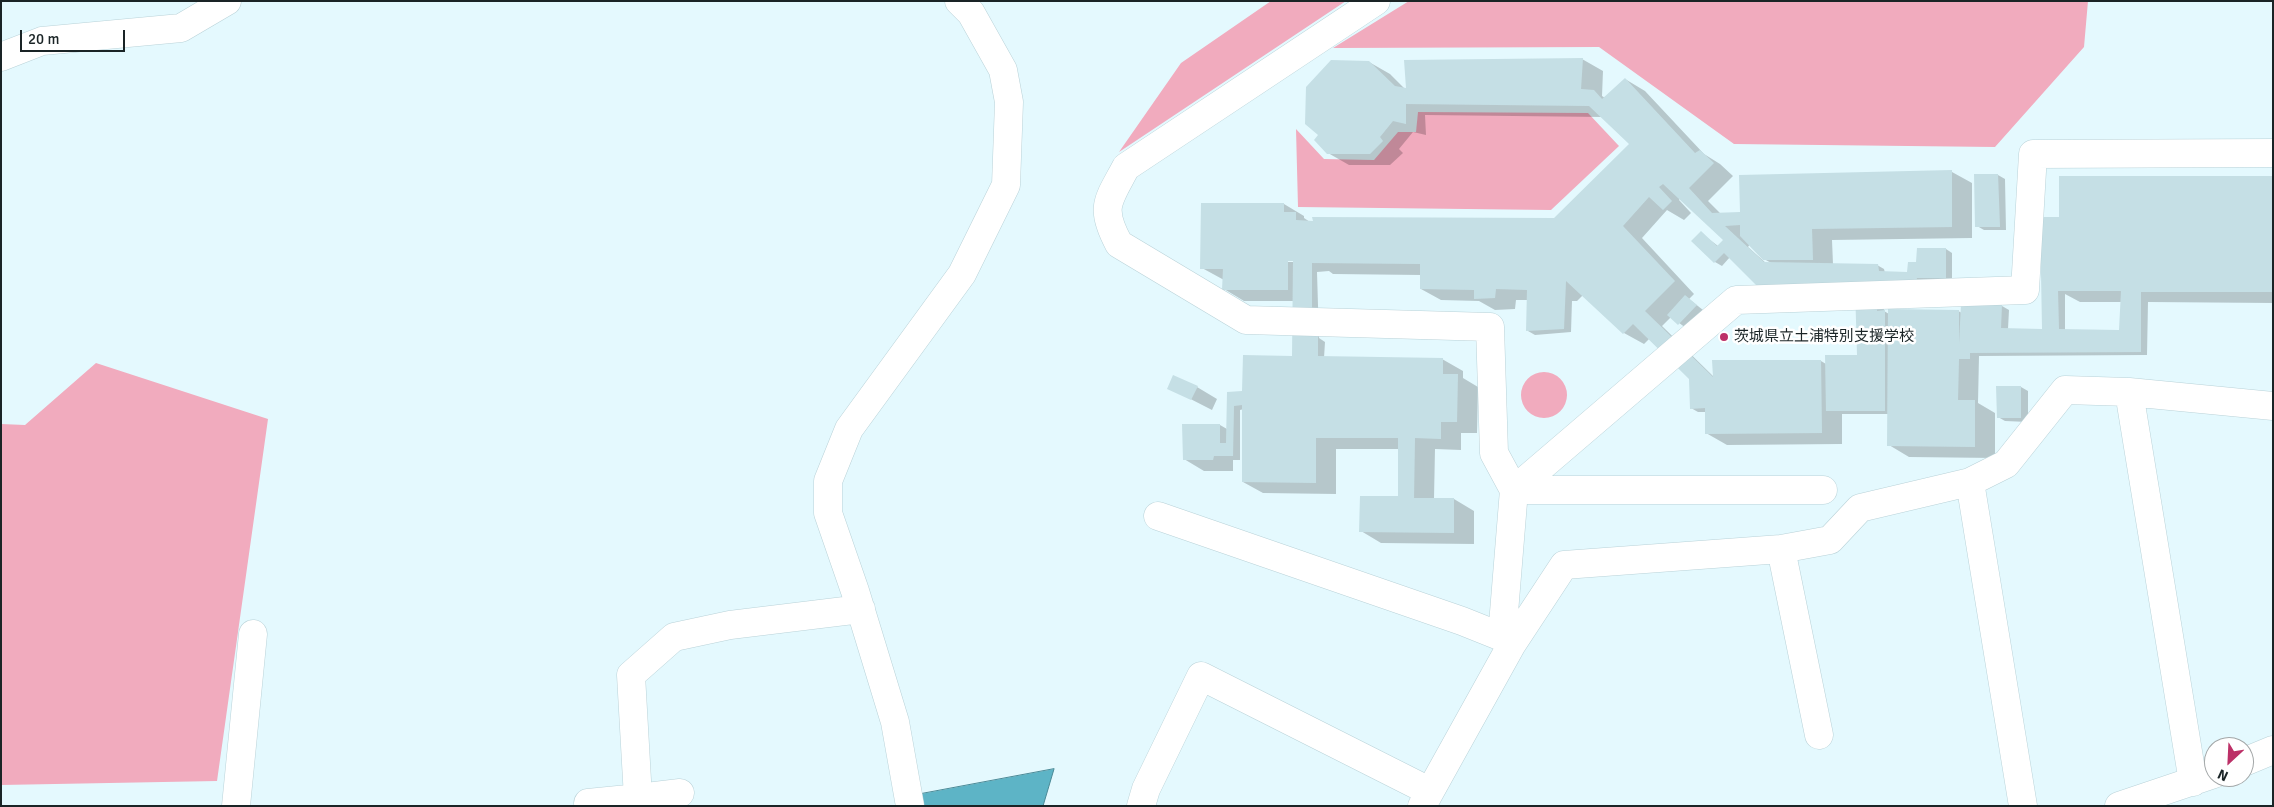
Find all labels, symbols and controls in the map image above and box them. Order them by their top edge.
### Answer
scale bar [22,20,128,52]
text: 20 m [28,30,59,48]
place label: 茨城県立土浦特別支援学校 [1734,328,1914,346]
marker: 茨城県立土浦特別支援学校 [1718,331,1730,343]
north arrow [2204,737,2254,787]
text: N [2215,765,2231,785]

